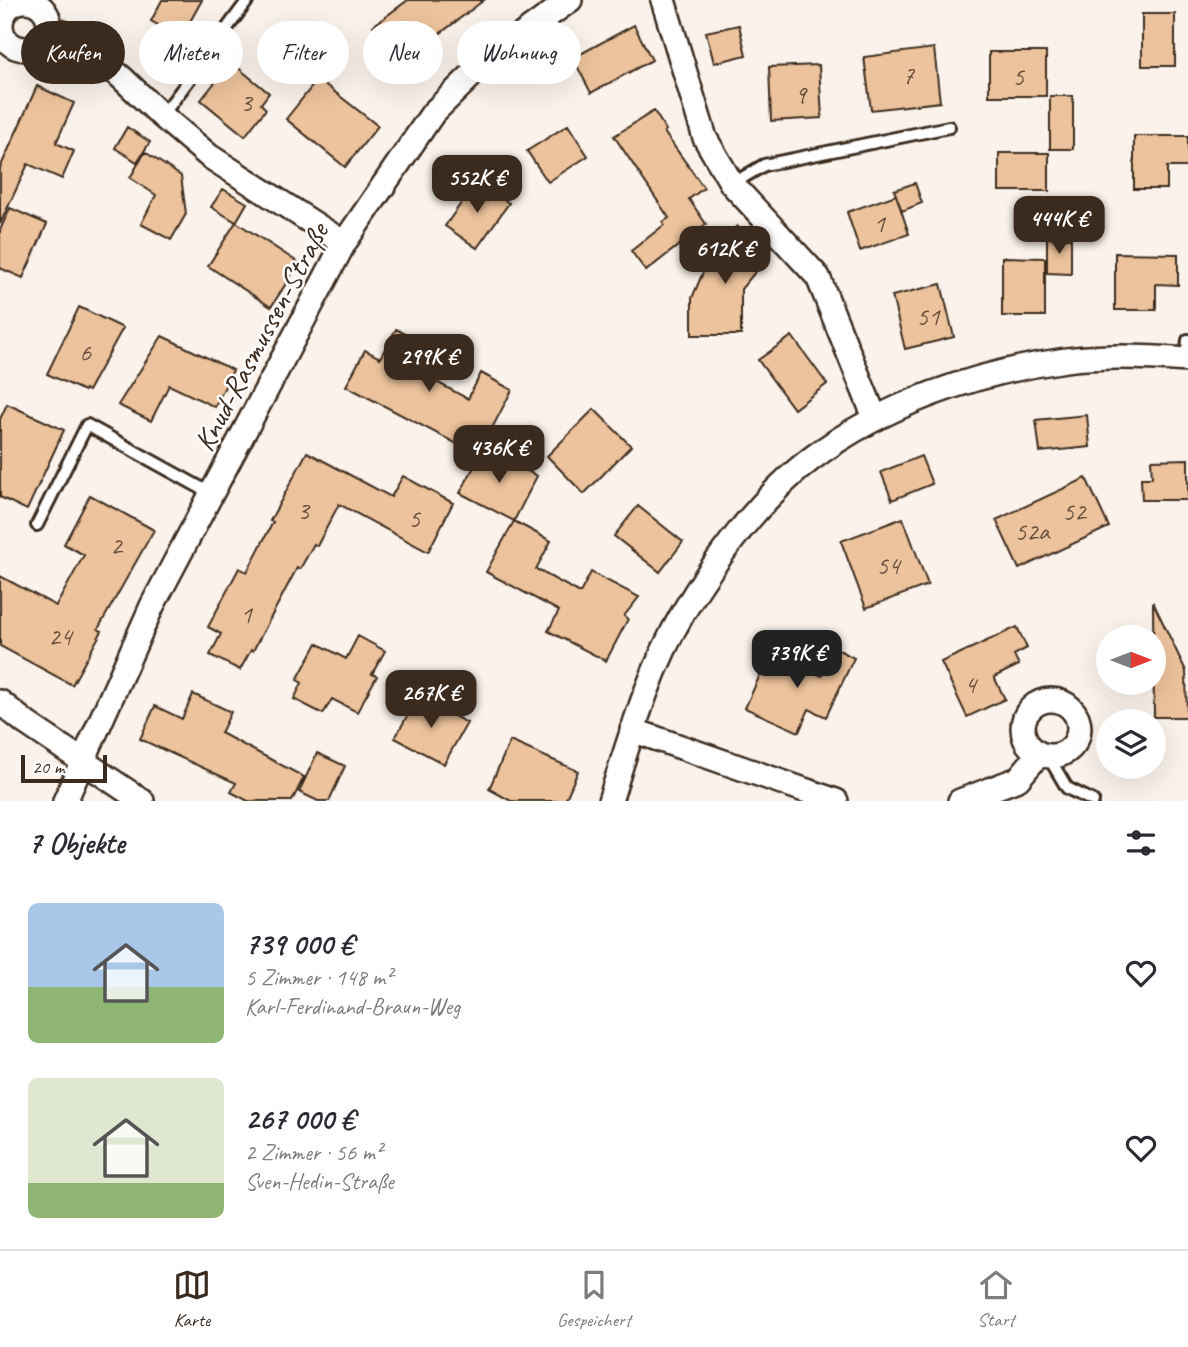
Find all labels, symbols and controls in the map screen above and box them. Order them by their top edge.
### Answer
chip: Kaufen [21,21,125,84]
chip: Mieten [139,21,243,84]
chip: Filter [257,21,349,84]
chip: Neu [363,21,443,84]
chip: Wohnung [457,21,581,84]
house number: 7 [902,59,915,92]
house number: 5 [1012,60,1025,93]
house number: 9 [794,78,808,111]
house number: 3 [240,86,254,119]
pin: 552K € [420,156,534,215]
text: 552K € [448,163,506,192]
pin: 444K € [1002,196,1116,256]
text: 444K € [1030,204,1088,233]
house number: 1 [873,207,886,240]
street label: Knud-Rasmussen-Straße [185,215,338,457]
pin: 612K € [668,226,782,286]
text: 612K € [695,234,755,263]
house number: 51 [916,300,941,333]
pin: 299K € [372,334,486,394]
house number: 6 [79,336,92,369]
text: 299K € [400,342,458,371]
pin: 436K € [442,426,556,485]
text: 436K € [469,433,529,462]
house number: 3 [297,494,311,527]
house number: 52 [1062,495,1088,528]
house number: 5 [408,502,421,535]
house number: 52a [1015,515,1051,548]
house number: 2 [110,529,124,562]
house number: 54 [876,549,902,582]
house number: 1 [240,598,253,631]
house number: 24 [48,620,74,653]
north arrow [1096,625,1166,695]
map controls [1096,625,1166,779]
pin: 739K € [740,630,854,690]
text: 739K € [768,638,826,667]
house number: 4 [964,668,978,701]
pin: 267K € [374,670,488,730]
text: 267K € [401,678,461,707]
button: layers [1096,709,1166,779]
scale bar [21,752,107,784]
text: 20 m [32,755,64,779]
text: 7 Objekte [28,824,125,862]
icon: filters [1122,824,1160,862]
text: 739 000 € [245,925,354,963]
icon: home [84,931,168,1015]
icon: heart [1122,954,1160,992]
text: 5 Zimmer · 148 m² [245,963,392,992]
text: Karl-Ferdinand-Braun-Weg [245,992,460,1021]
text: 267 000 € [245,1100,355,1138]
icon: home [84,1106,168,1190]
icon: heart [1122,1129,1160,1167]
text: 2 Zimmer · 56 m² [245,1138,382,1167]
text: Sven-Hedin-Straße [245,1167,394,1196]
tab: Karte [173,1266,211,1332]
tab: Gespeichert [557,1266,631,1332]
tab: Start [977,1266,1015,1332]

